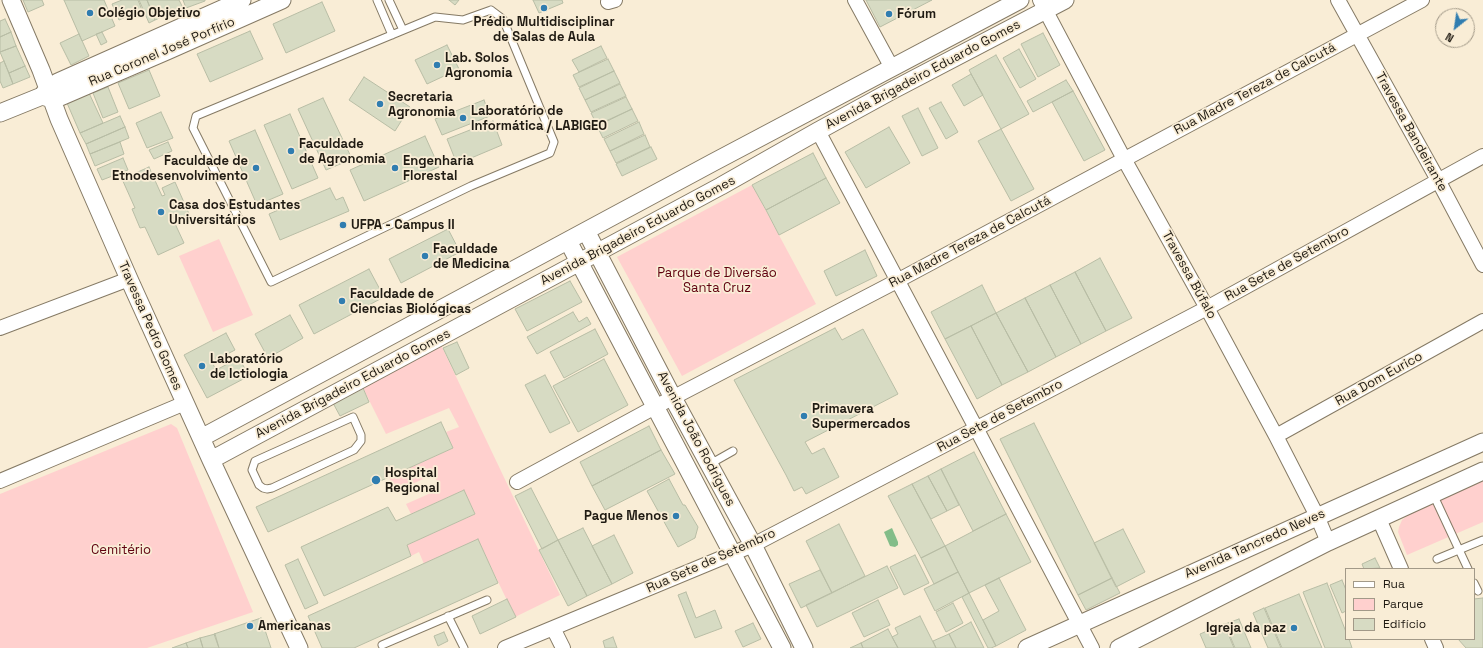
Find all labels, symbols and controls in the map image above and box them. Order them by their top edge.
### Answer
marker: Prédio Multidisciplinar de Salas de Aula [539,3,549,13]
place label: Colégio Objetivo [98,5,200,21]
place label: Fórum [897,6,936,22]
marker: Colégio Objetivo [85,8,95,18]
north arrow [1435,8,1475,48]
marker: Fórum [884,9,894,19]
street label: Rua Coronel José Porfírio [87,14,237,90]
place label: Prédio Multidisciplinar de Salas de Aula [473,14,615,45]
street label: Avenida Brigadeiro Eduardo Gomes [823,17,1023,133]
text: N [1443,30,1456,45]
street label: Rua Madre Tereza de Calcutá [1171,40,1339,138]
place label: Lab. Solos Agronomia [445,50,512,81]
marker: Lab. Solos Agronomia [432,60,442,70]
street label: Travessa Bandeirante [1372,70,1450,194]
place label: Secretaria Agronomia [388,89,455,120]
marker: Secretaria Agronomia [375,99,385,109]
place label: Laboratório de Informática / LABIGEO [471,103,607,134]
marker: Laboratório de Informática / LABIGEO [458,113,468,123]
place label: Faculdade de Agronomia [299,136,386,167]
marker: Faculdade de Agronomia [286,146,296,156]
place label: Faculdade de Etnodesenvolvimento [112,153,248,184]
place label: Engenharia Florestal [403,153,474,184]
marker: Faculdade de Etnodesenvolvimento [251,163,261,173]
marker: Engenharia Florestal [390,163,400,173]
street label: Avenida Brigadeiro Eduardo Gomes [538,173,738,289]
street label: Rua Madre Tereza de Calcutá [886,193,1054,291]
place label: Casa dos Estudantes Universitários [169,197,300,228]
marker: Casa dos Estudantes Universitários [156,207,166,217]
place label: UFPA - Campus II [351,217,455,233]
marker: UFPA - Campus II [338,220,348,230]
street label: Rua Sete de Setembro [1222,223,1352,305]
street label: Travessa Búfalo [1158,228,1220,322]
place label: Faculdade de Medicina [433,241,509,272]
marker: Faculdade de Medicina [420,251,430,261]
street label: Travessa Pedro Gomes [115,259,185,393]
park label: Parque de Diversão Santa Cruz [657,265,777,296]
place label: Faculdade de Ciencias Biológicas [350,286,471,317]
marker: Faculdade de Ciencias Biológicas [337,296,347,306]
street label: Avenida Brigadeiro Eduardo Gomes [253,326,453,442]
street label: Rua Dom Eurico [1333,349,1425,409]
place label: Laboratório de Ictiologia [210,351,288,382]
marker: Laboratório de Ictiologia [197,361,207,371]
street label: Avenida João Rodrigues [654,369,738,509]
street label: Rua Sete de Setembro [935,376,1065,456]
place label: Primavera Supermercados [812,401,910,432]
marker: Primavera Supermercados [799,411,809,421]
place label: Hospital Regional [385,465,439,496]
marker: Hospital Regional [370,474,382,486]
street label: Avenida Tancredo Neves [1182,506,1328,582]
place label: Pague Menos [584,508,668,524]
marker: Pague Menos [671,511,681,521]
street label: Rua Sete de Setembro [644,525,778,597]
park label: Cemitério [91,542,151,558]
legend [1345,568,1475,640]
text: Rua [1383,576,1405,592]
text: Parque [1383,596,1423,612]
text: Edifício [1383,616,1426,632]
place label: Americanas [258,618,331,634]
place label: Igreja da paz [1206,620,1286,636]
marker: Americanas [245,621,255,631]
marker: Igreja da paz [1289,623,1299,633]

